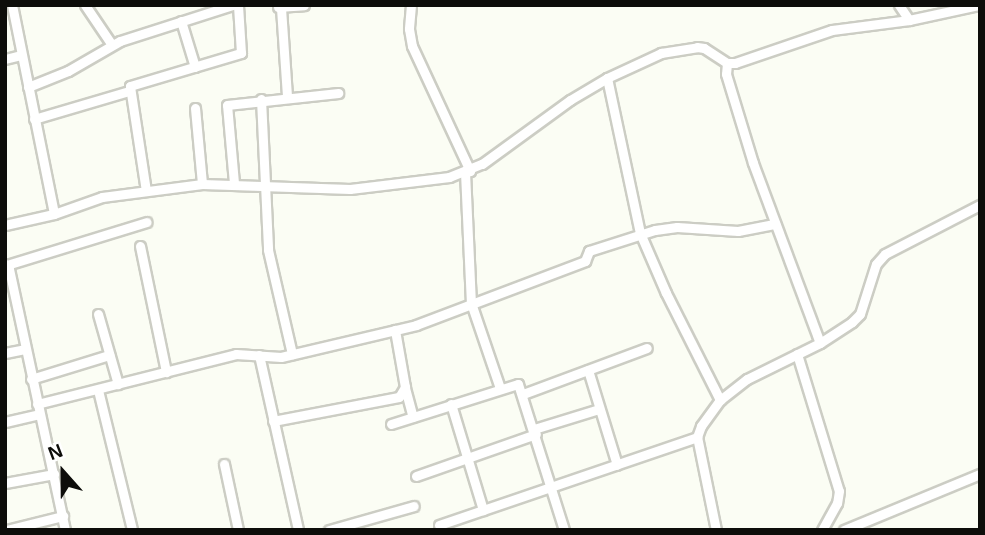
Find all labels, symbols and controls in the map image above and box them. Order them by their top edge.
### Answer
north arrow [28,437,98,507]
text: N [45,440,65,464]

